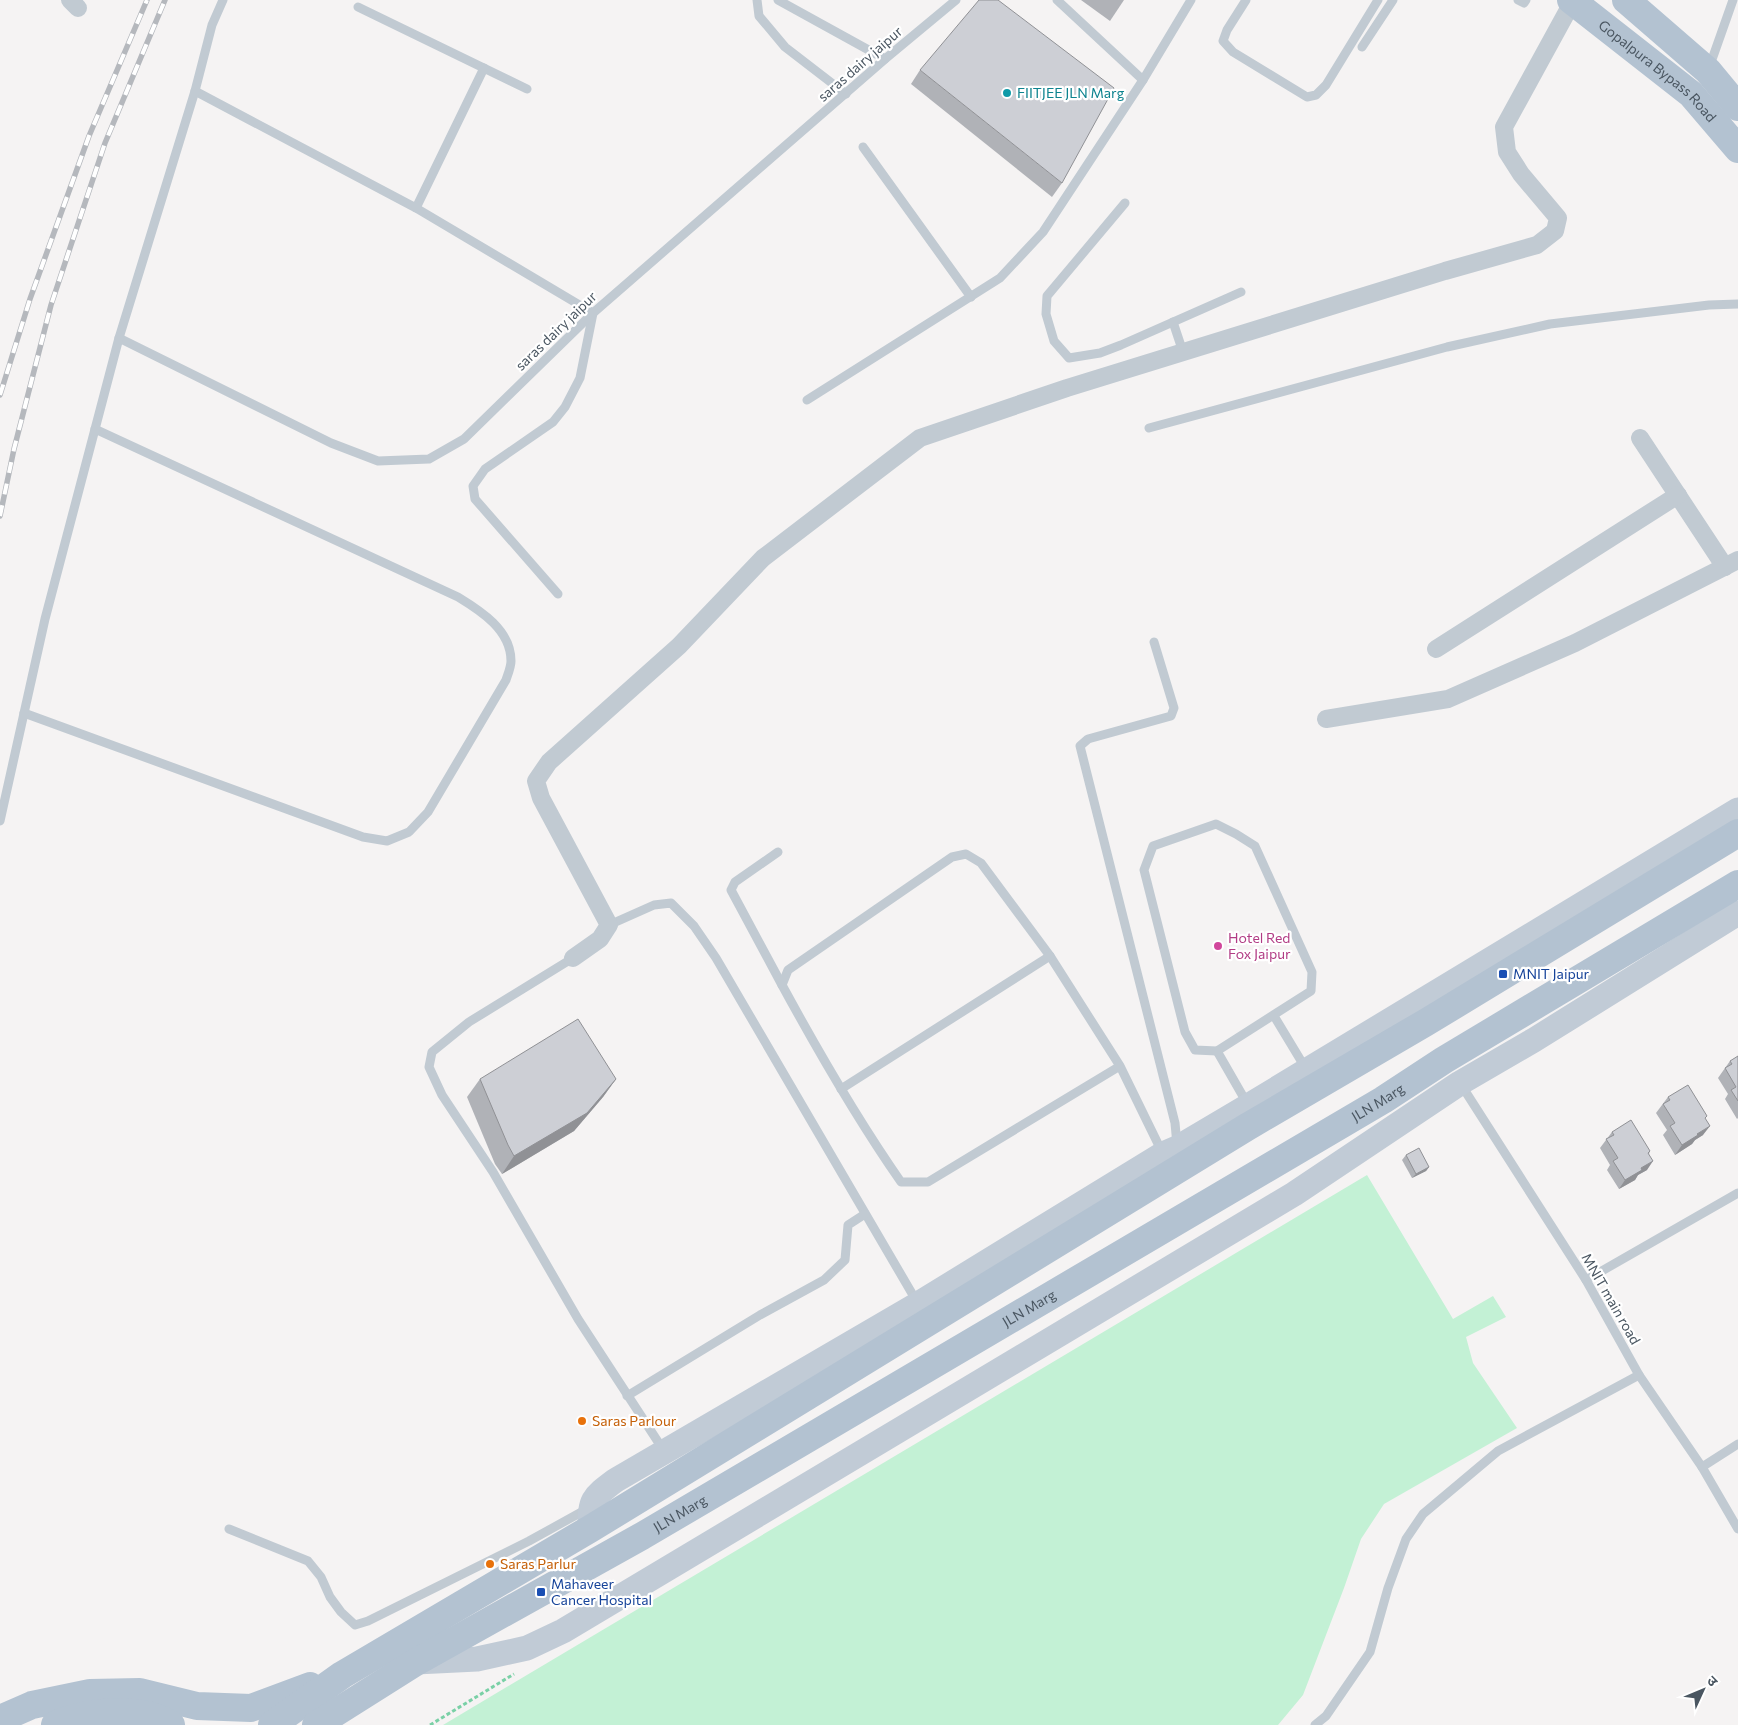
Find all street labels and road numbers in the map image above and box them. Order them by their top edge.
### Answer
street label: Gopalpura Bypass Road [1595,16,1720,125]
street label: saras dairy jaipur [814,22,906,105]
street label: saras dairy jaipur [512,287,600,374]
street label: JLN Marg [1348,1079,1408,1125]
street label: MNIT main road [1578,1250,1644,1347]
street label: JLN Marg [999,1285,1059,1330]
street label: JLN Marg [650,1491,710,1536]

